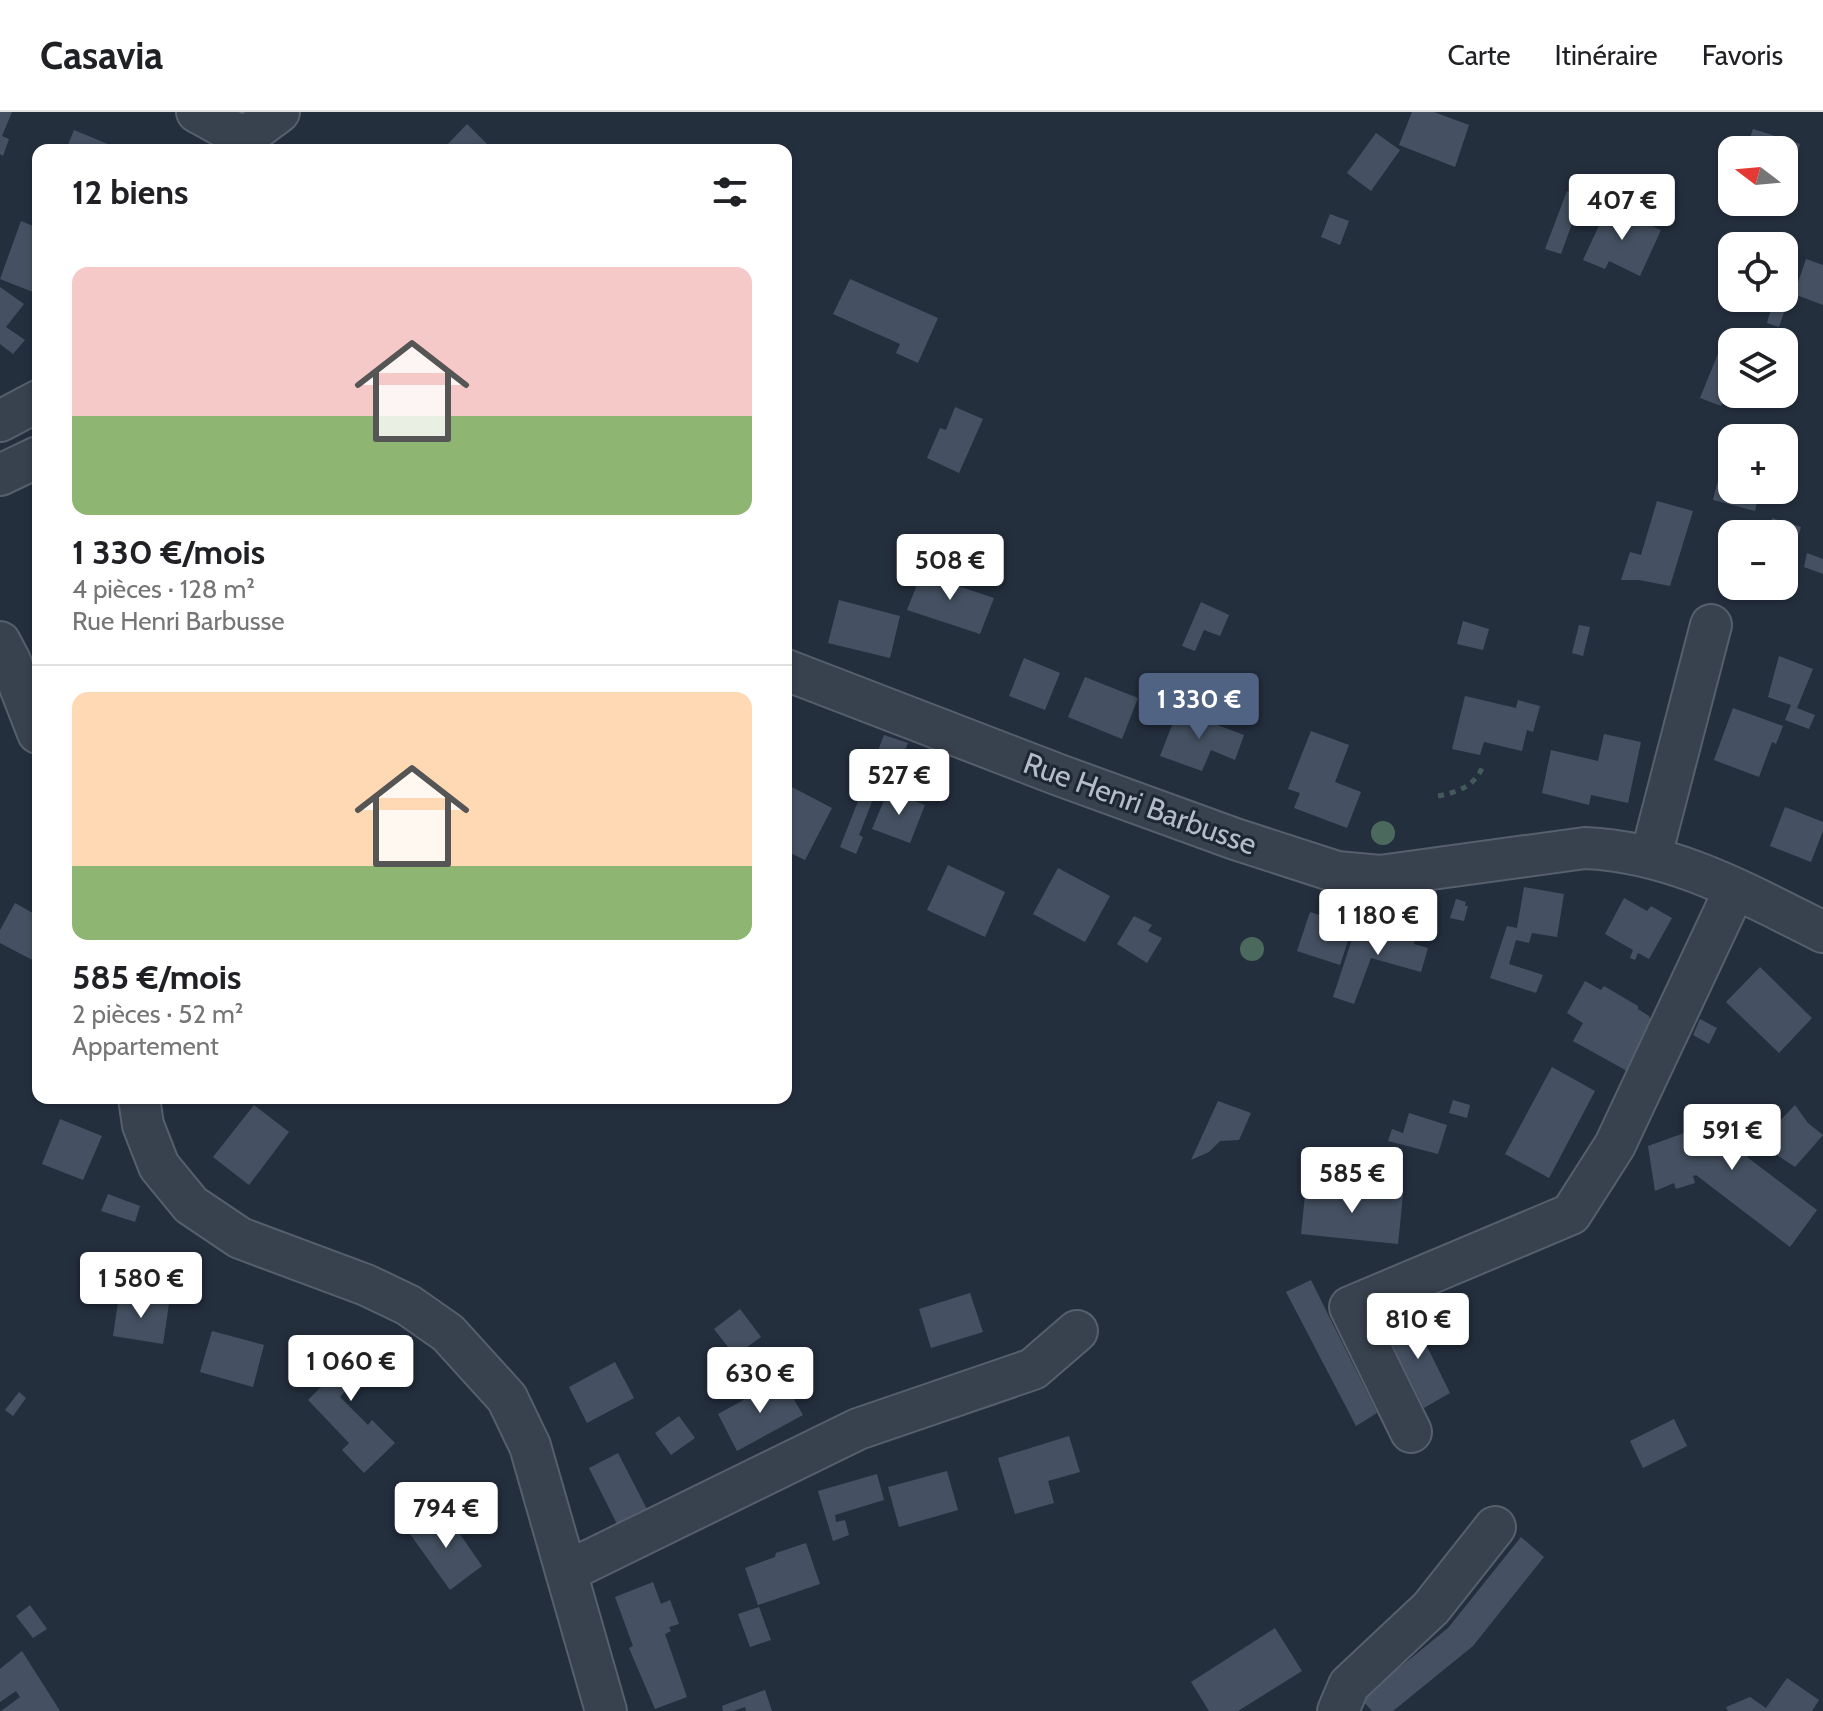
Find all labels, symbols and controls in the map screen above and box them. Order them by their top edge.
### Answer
text: Casavia [40,32,163,79]
text: Carte [1447,38,1511,72]
text: Itinéraire [1555,38,1658,72]
text: Favoris [1702,38,1783,72]
north arrow [1718,136,1798,216]
map controls [1718,136,1798,600]
icon: filters [708,170,752,214]
text: 12 biens [72,171,188,213]
pin: 407 € [1566,174,1678,242]
text: 407 € [1587,184,1657,216]
button: locate [1718,232,1798,312]
icon: home [340,319,484,463]
button: layers [1718,328,1798,408]
button: + [1718,424,1798,504]
button: − [1718,520,1798,600]
text: 1 330 €/mois [72,531,265,573]
pin: 508 € [894,534,1006,602]
text: 508 € [915,544,985,576]
text: 4 pièces · 128 m² [72,573,255,605]
text: Rue Henri Barbusse [72,605,285,637]
pin: 1 330 € [1125,673,1273,741]
text: 1 330 € [1157,683,1241,715]
icon: home [340,744,484,888]
street label: Rue Henri Barbusse [1019,744,1262,863]
pin: 527 € [843,749,955,817]
text: 527 € [867,759,931,791]
pin: 1 180 € [1304,889,1452,957]
text: 1 180 € [1337,899,1419,931]
text: 585 €/mois [72,956,241,998]
text: 2 pièces · 52 m² [72,998,243,1030]
text: Appartement [72,1030,219,1062]
pin: 591 € [1676,1104,1788,1172]
text: 591 € [1702,1114,1762,1146]
pin: 585 € [1296,1147,1408,1215]
text: 585 € [1319,1157,1385,1189]
pin: 1 580 € [67,1252,215,1320]
text: 1 580 € [98,1262,184,1294]
pin: 810 € [1362,1293,1474,1361]
text: 810 € [1385,1303,1451,1335]
pin: 1 060 € [277,1335,425,1403]
text: 1 060 € [306,1345,396,1377]
pin: 630 € [704,1347,816,1415]
text: 630 € [725,1357,795,1389]
pin: 794 € [390,1482,502,1550]
text: 794 € [413,1492,479,1524]

